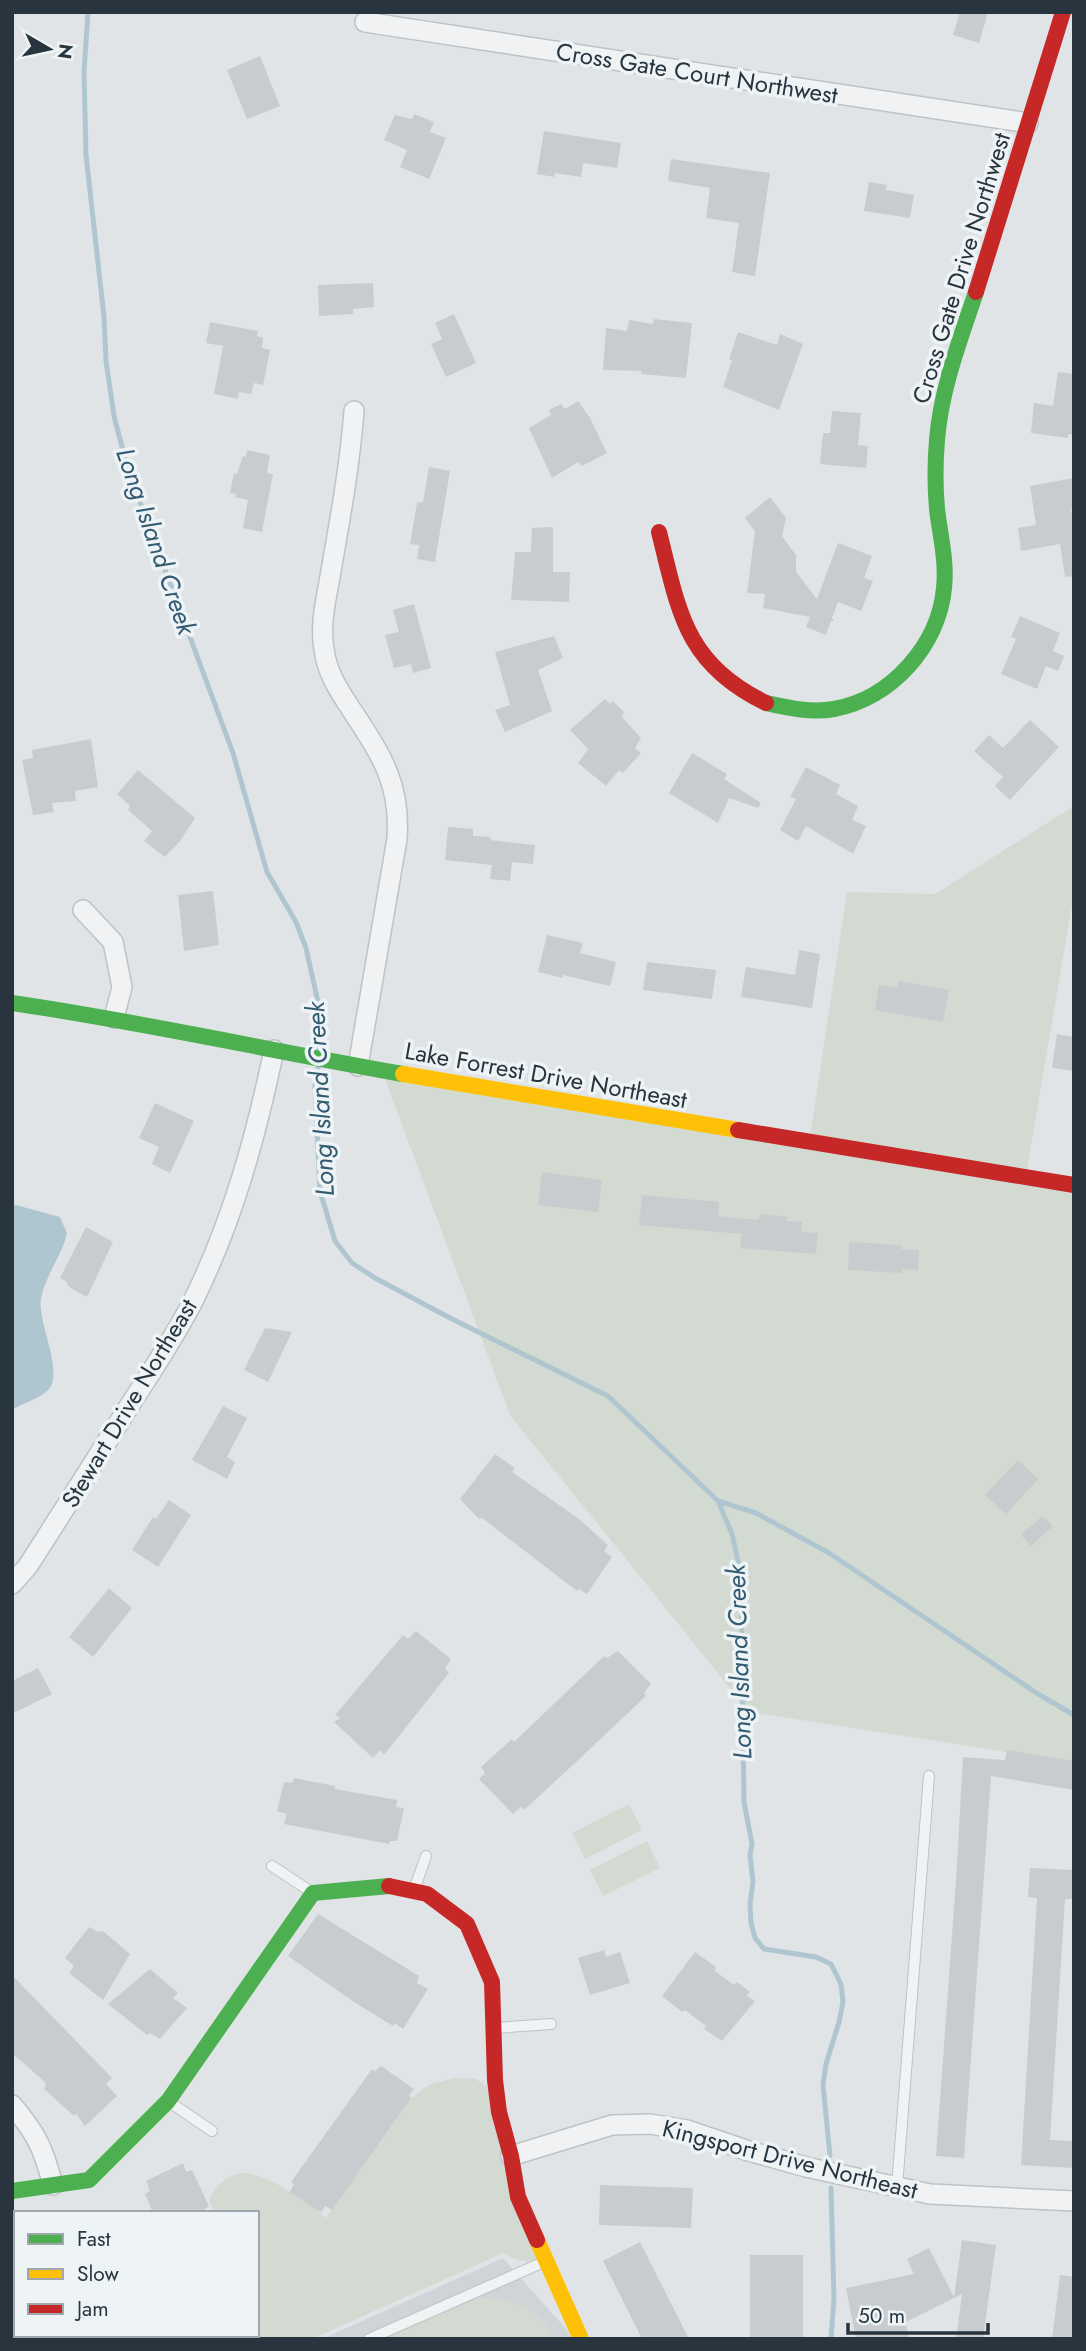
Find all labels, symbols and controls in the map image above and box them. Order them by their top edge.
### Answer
north arrow [14,14,84,84]
street label: Cross Gate Court Northwest [554,33,841,113]
text: N [51,42,80,61]
street label: Cross Gate Drive Northwest [903,128,1019,408]
water label: Long Island Creek [106,443,206,641]
water label: Long Island Creek [296,999,344,1197]
street label: Lake Forrest Drive Northeast [402,1033,690,1117]
street label: Stewart Drive Northeast [53,1292,205,1514]
water label: Long Island Creek [717,1562,761,1760]
street label: Kingsport Drive Northeast [659,2110,922,2208]
legend [14,2211,259,2337]
text: Fast [77,2224,110,2254]
text: Slow [77,2259,119,2289]
scale bar [848,2292,988,2336]
text: Jam [74,2294,109,2324]
text: 50 m [858,2301,905,2331]

